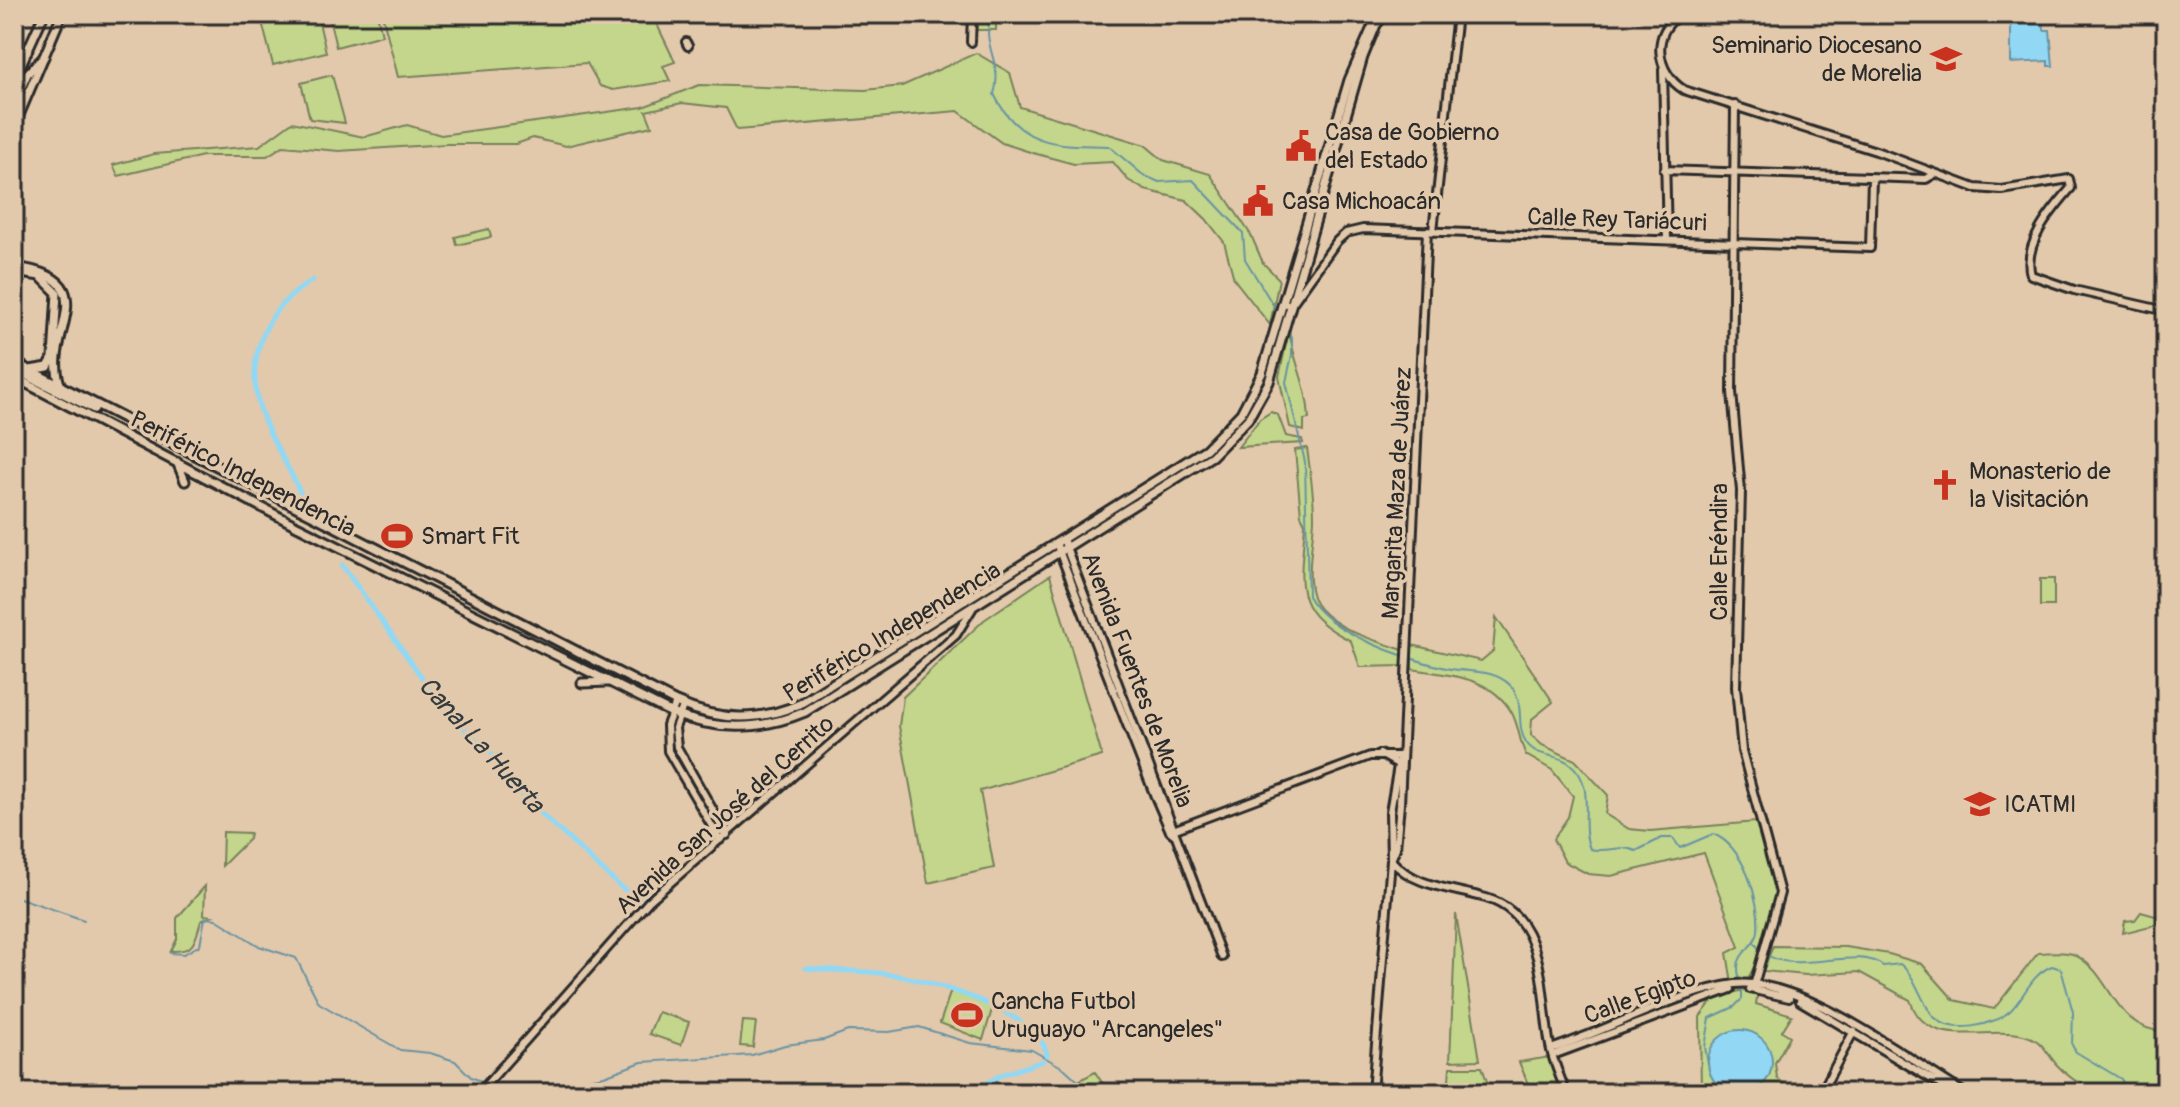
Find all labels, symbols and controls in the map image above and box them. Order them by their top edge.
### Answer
place label: Seminario Diocesano de Morelia [1711,31,1922,88]
school or university icon: Seminario Diocesano de Morelia [1929,42,1963,76]
place label: Casa de Gobierno del Estado [1325,118,1499,175]
public building icon: Casa de Gobierno del Estado [1284,129,1318,163]
public building icon: Casa Michoacán [1241,184,1275,218]
place label: Casa Michoacán [1282,187,1441,216]
street label: Calle Rey Tariácuri [1527,202,1707,238]
street label: Margarita Maza de Juárez [1376,366,1418,620]
street label: Periférico Independencia [126,405,360,543]
place label: Monasterio de la Visitación [1969,457,2111,514]
church icon: Monasterio de la Visitación [1928,468,1962,502]
street label: Calle Eréndira [1705,483,1734,621]
sports icon: Smart Fit [380,519,414,553]
place label: Smart Fit [421,522,520,551]
street label: Avenida Fuentes de Morelia [1075,548,1199,812]
street label: Periférico Independencia [778,556,1006,708]
water label: Canal La Huerta [411,670,552,821]
street label: Avenida San José del Cerrito [610,709,840,921]
school or university icon: ICATMI [1963,787,1997,821]
place label: ICATMI [2004,790,2077,819]
street label: Calle Egipto [1580,963,1700,1031]
place label: Cancha Futbol Uruguayo "Arcangeles" [991,987,1223,1044]
sports icon: Cancha Futbol Uruguayo "Arcangeles" [950,998,984,1032]

